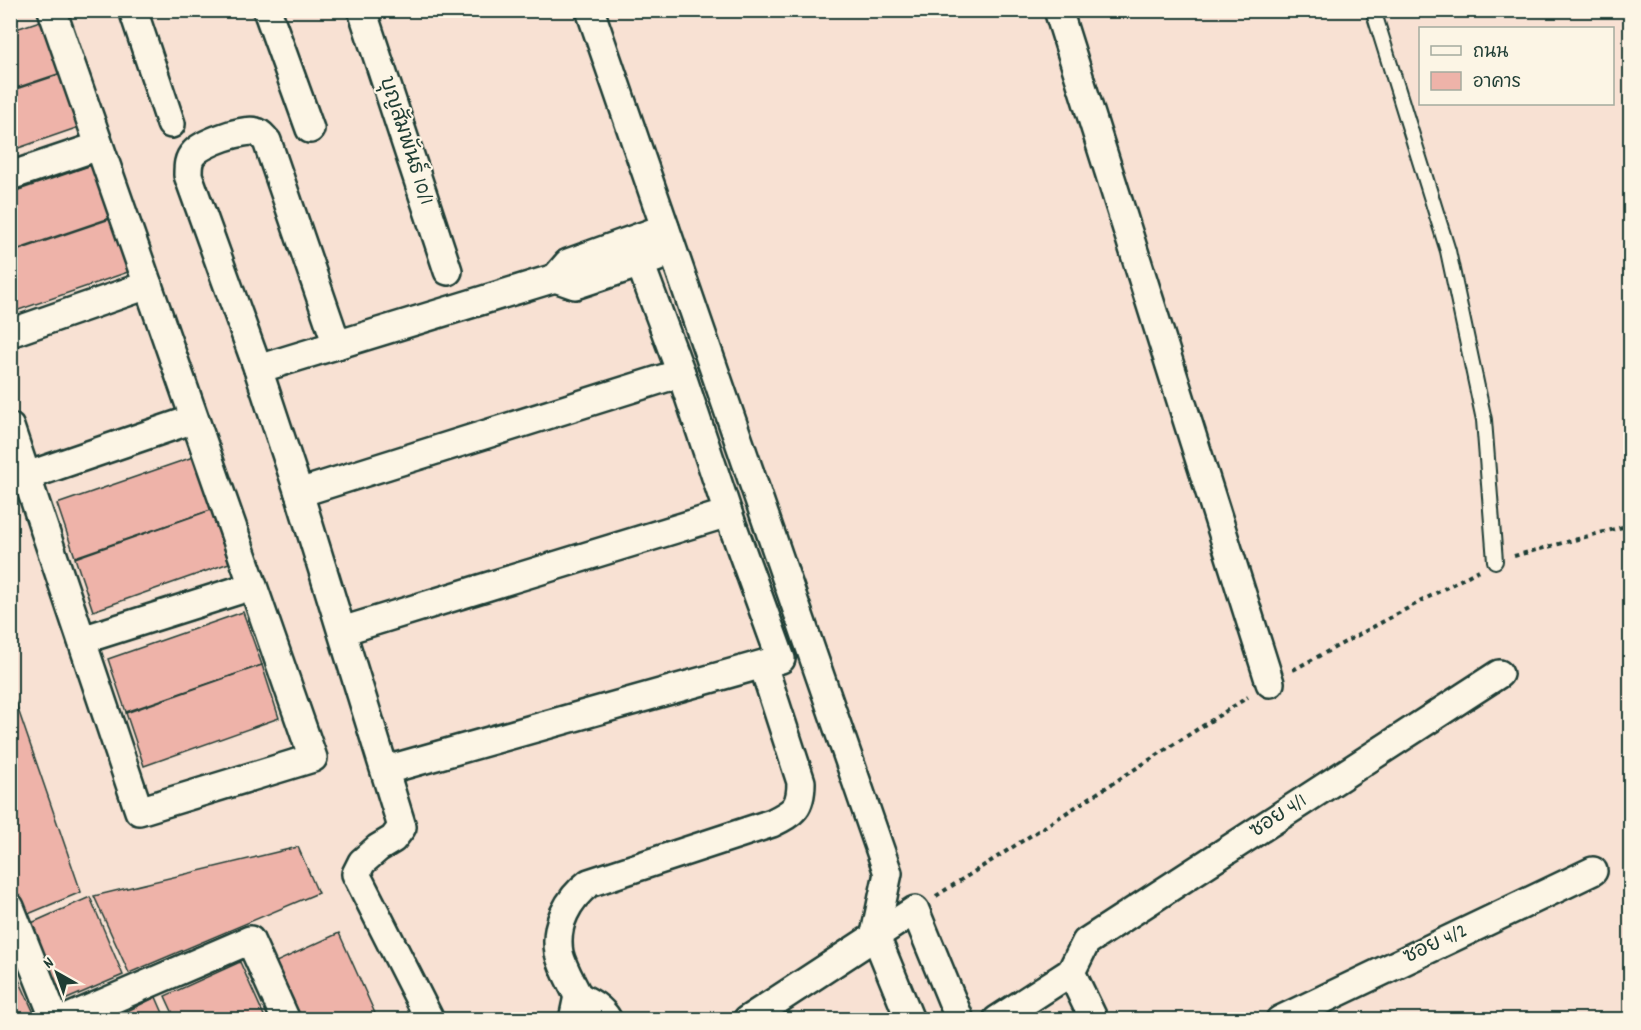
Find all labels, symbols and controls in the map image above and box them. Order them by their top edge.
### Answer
legend [1419,27,1614,105]
text: ถนน [1473,41,1508,66]
text: อาคาร [1473,71,1521,96]
street label: บุญสัมพันธ์ 10/1 [370,73,441,209]
street label: ซอย 4/1 [1244,787,1314,847]
street label: ซอย 4/2 [1399,917,1473,973]
north arrow [27,943,87,1003]
text: N [39,952,59,975]

